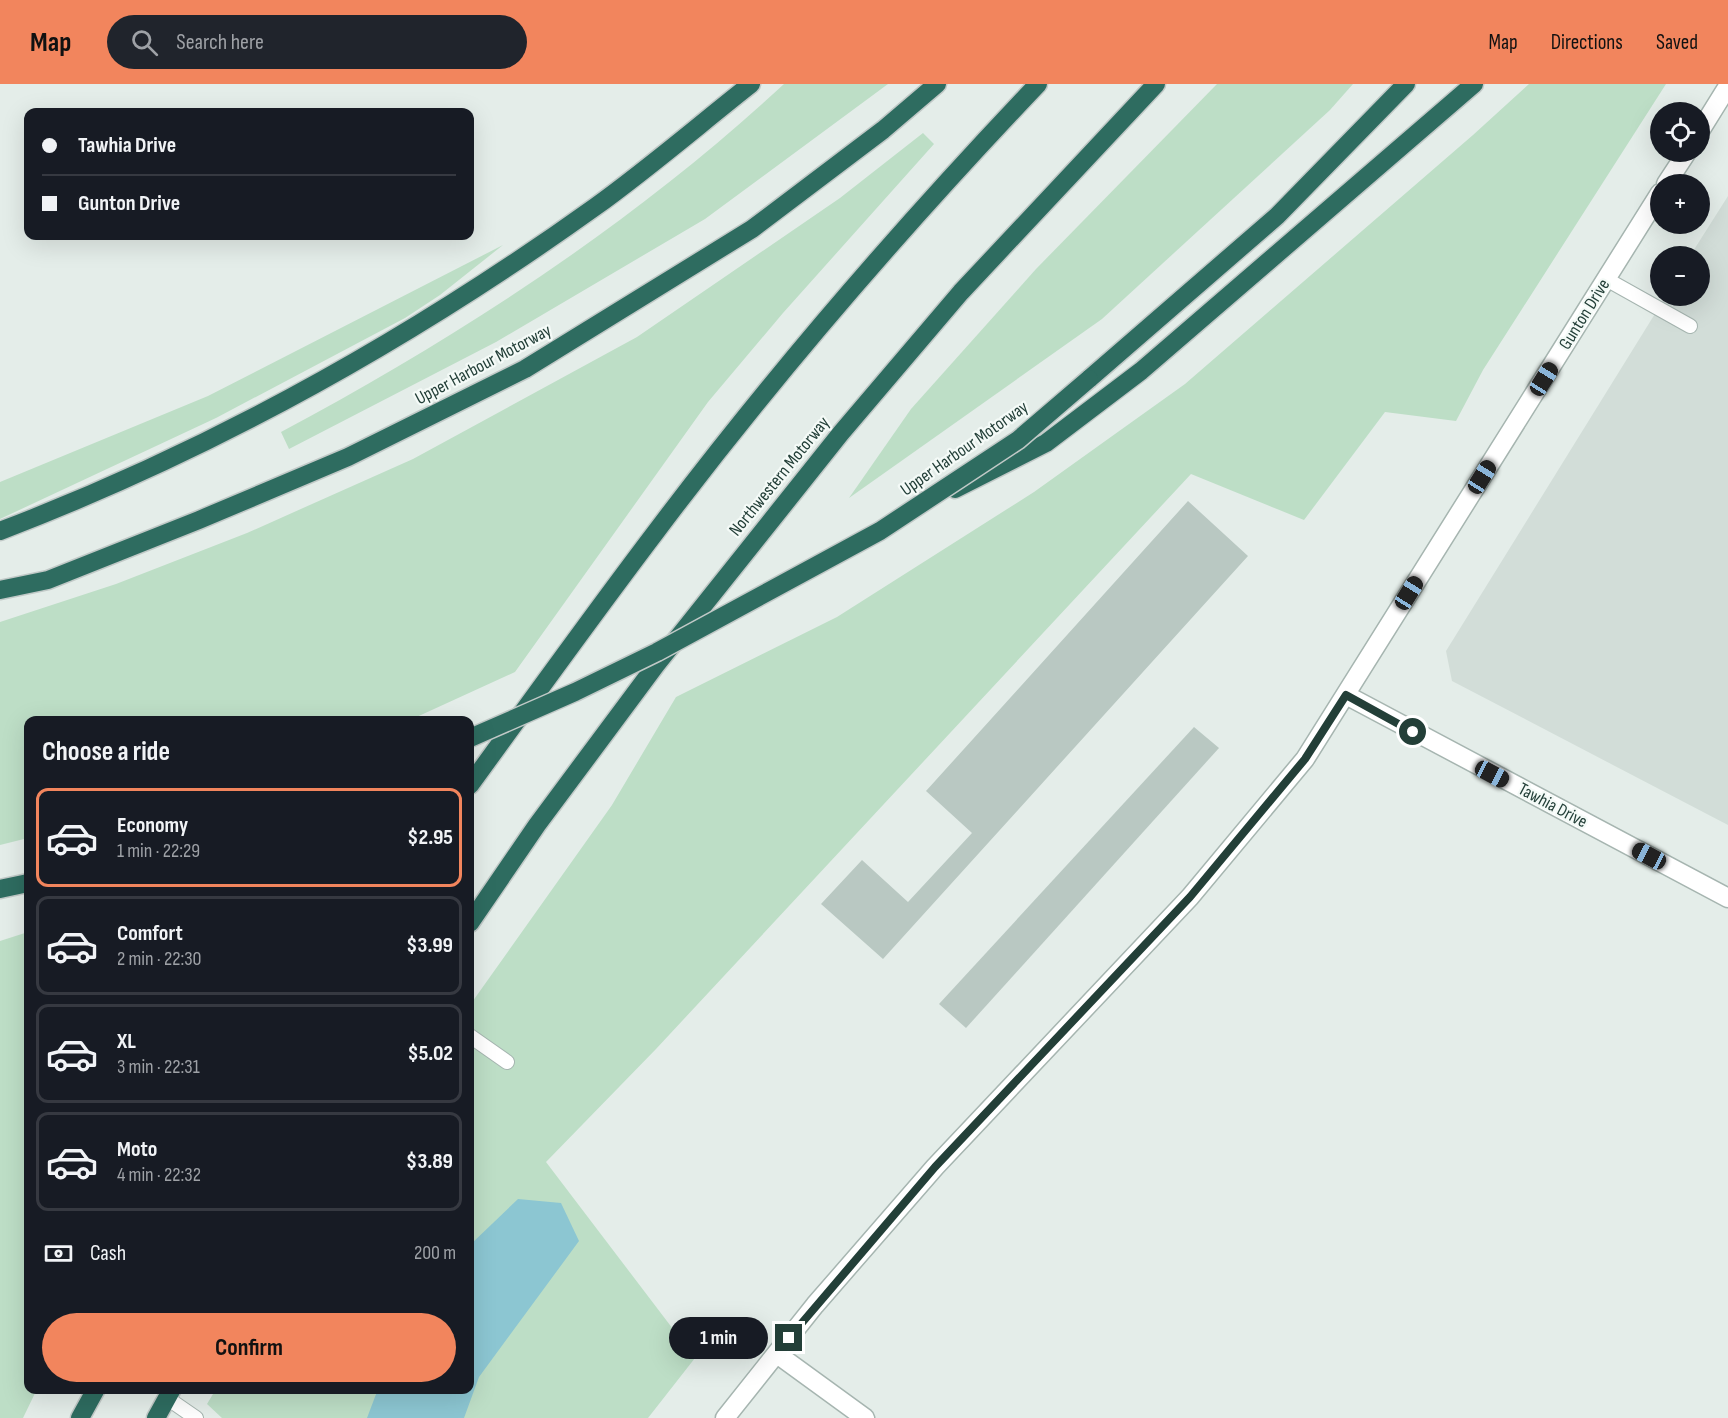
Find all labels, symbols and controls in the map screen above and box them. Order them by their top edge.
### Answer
search box [107,15,527,69]
text: Map [30,26,71,59]
icon: search [128,26,161,59]
text: Search here [176,29,264,56]
text: Map [1488,30,1518,55]
text: Directions [1551,30,1623,55]
text: Saved [1656,30,1698,55]
map controls [1650,102,1710,306]
button: locate [1650,102,1710,162]
text: Tawhia Drive [78,132,176,159]
button: + [1650,174,1710,234]
text: Gunton Drive [78,190,180,217]
button: − [1650,246,1710,306]
street label: Gunton Drive [1555,275,1614,353]
street label: Upper Harbour Motorway [412,320,555,409]
car [1527,359,1561,399]
street label: Upper Harbour Motorway [896,397,1032,500]
street label: Northwestern Motorway [725,412,834,540]
car [1465,457,1499,497]
car [1392,573,1426,613]
route start [1399,718,1426,745]
text: Choose a ride [42,736,170,768]
car [1472,758,1512,790]
street label: Tawhia Drive [1515,778,1591,832]
icon: car [45,811,99,865]
text: Economy [117,812,188,839]
text: $2.95 [407,824,453,851]
text: 1 min · 22:29 [117,839,200,863]
car [1629,840,1669,872]
icon: car [45,919,99,973]
text: Comfort [117,920,183,947]
text: $3.99 [406,932,453,959]
text: 2 min · 22:30 [117,947,201,971]
icon: car [45,1027,99,1081]
text: XL [117,1028,136,1055]
text: $5.02 [408,1040,453,1067]
text: 3 min · 22:31 [117,1055,200,1079]
icon: car [45,1135,99,1189]
text: Moto [117,1136,157,1163]
text: $3.89 [406,1148,453,1175]
text: 4 min · 22:32 [117,1163,201,1187]
icon: cash [42,1237,75,1270]
text: Cash [90,1240,126,1267]
text: 200 m [414,1241,456,1265]
button: Confirm [42,1313,456,1382]
callout: 1 min [669,1317,768,1359]
route end [775,1324,802,1351]
text: 1 min [700,1326,737,1350]

